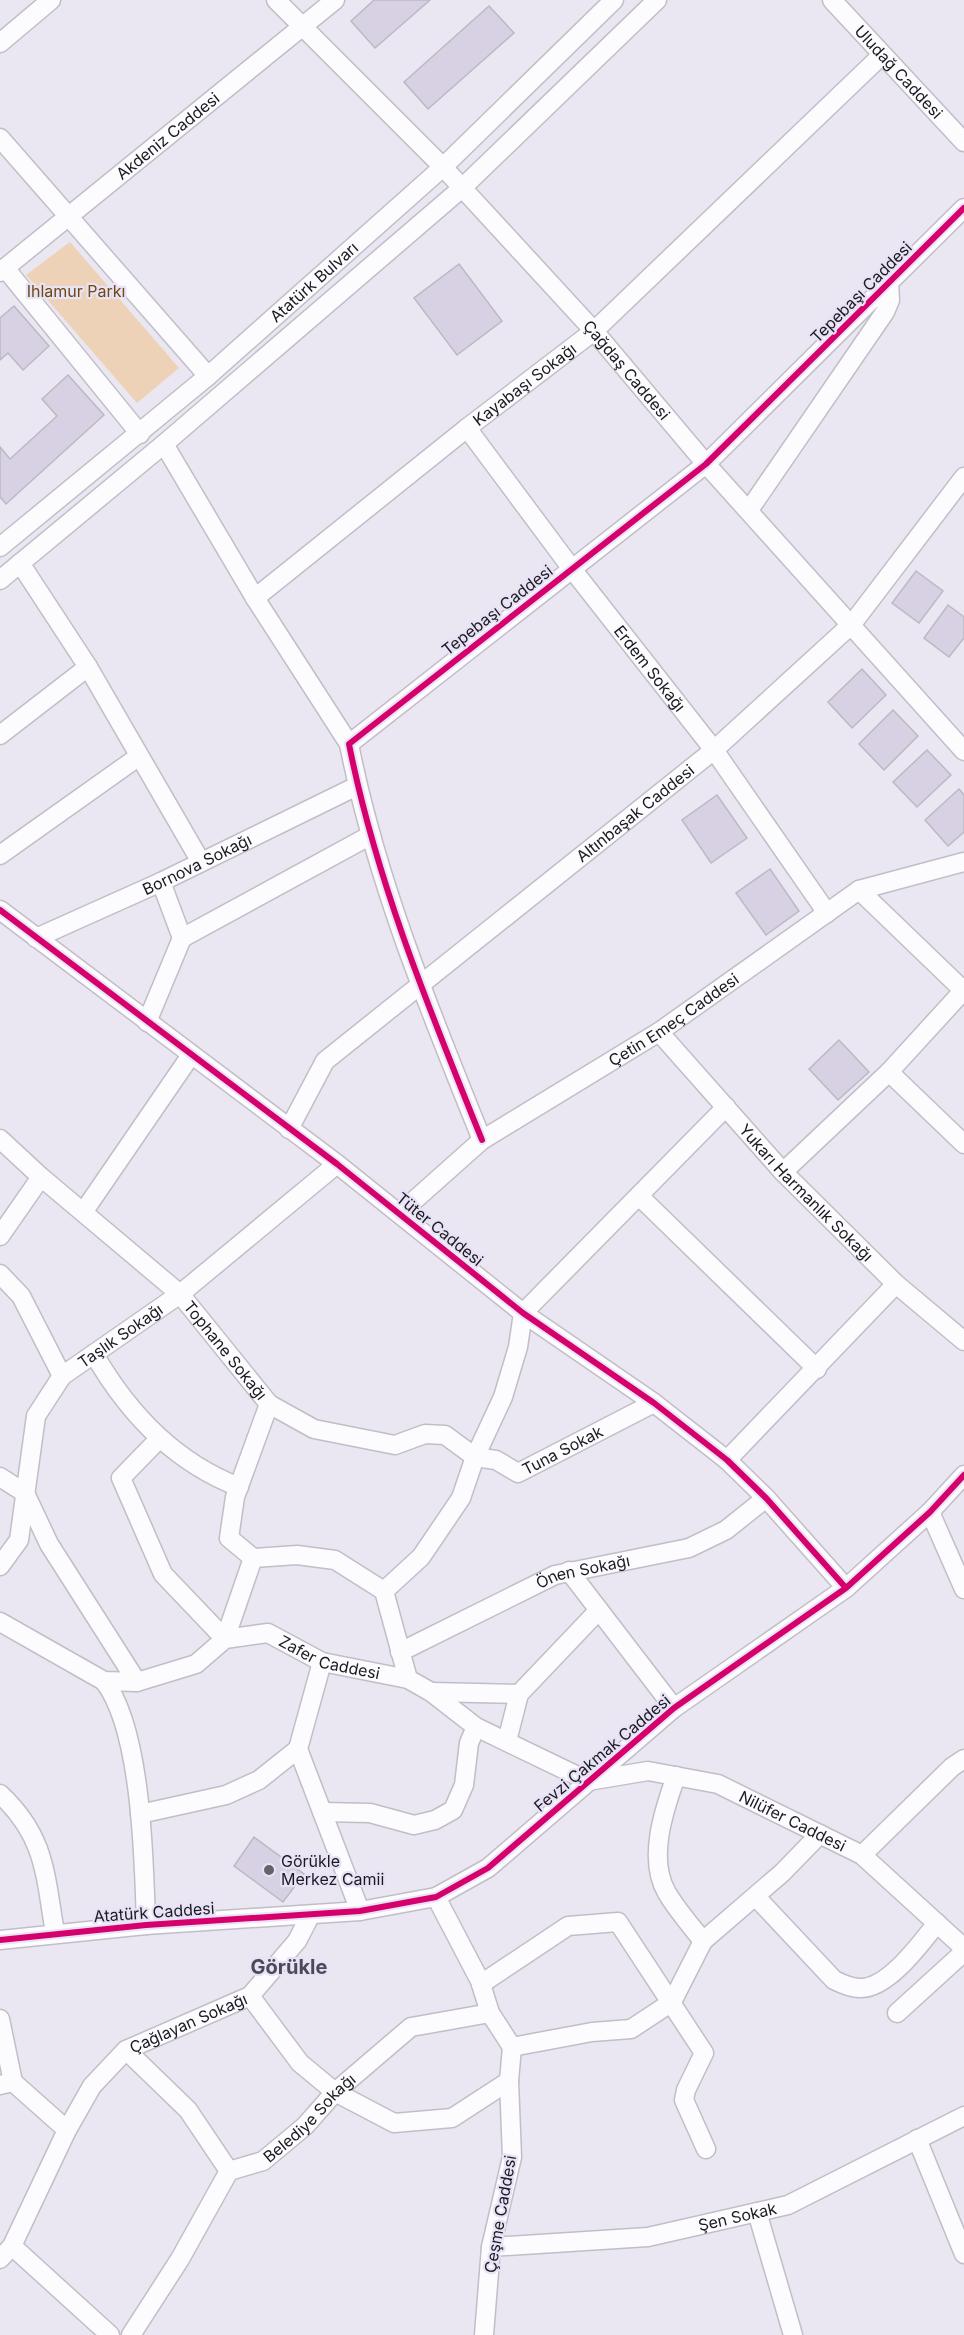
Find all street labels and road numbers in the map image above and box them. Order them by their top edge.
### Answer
street label: Uludağ Caddesi [850,21,947,123]
street label: Akdeniz Caddesi [112,88,223,184]
street label: Atatürk Bulvarı [266,237,362,326]
street label: Tepebaşı Caddesi [806,237,916,347]
street label: Çağdaş Caddesi [579,316,674,424]
street label: Kayabaşı Sokağı [469,338,580,430]
street label: Tepebaşı Caddesi [438,561,556,659]
street label: Erdem Sokağı [610,621,690,716]
street label: Altınbaşak Caddesi [572,760,698,866]
street label: Bornova Sokağı [139,829,255,899]
street label: Çetin Emeç Caddesi [605,969,742,1070]
street label: Yukarı Harmanlık Sokağı [735,1120,877,1266]
street label: Tüter Caddesi [393,1188,487,1270]
street label: Tophane Sokağı [180,1297,272,1404]
street label: Taşlık Sokağı [74,1299,167,1372]
street label: Tuna Sokak [519,1421,606,1479]
street label: Önen Sokağı [532,1550,632,1593]
street label: Zafer Caddesi [276,1631,382,1683]
street label: Fevzi Çakmak Caddesi [530,1690,674,1816]
street label: Nilüfer Caddesi [736,1786,849,1856]
street label: Atatürk Caddesi [93,1898,215,1926]
street label: Çağlayan Sokağı [126,1989,250,2057]
street label: Belediye Sokağı [259,2069,359,2167]
street label: Çeşme Caddesi [480,2154,520,2274]
street label: Şen Sokak [696,2198,779,2235]

